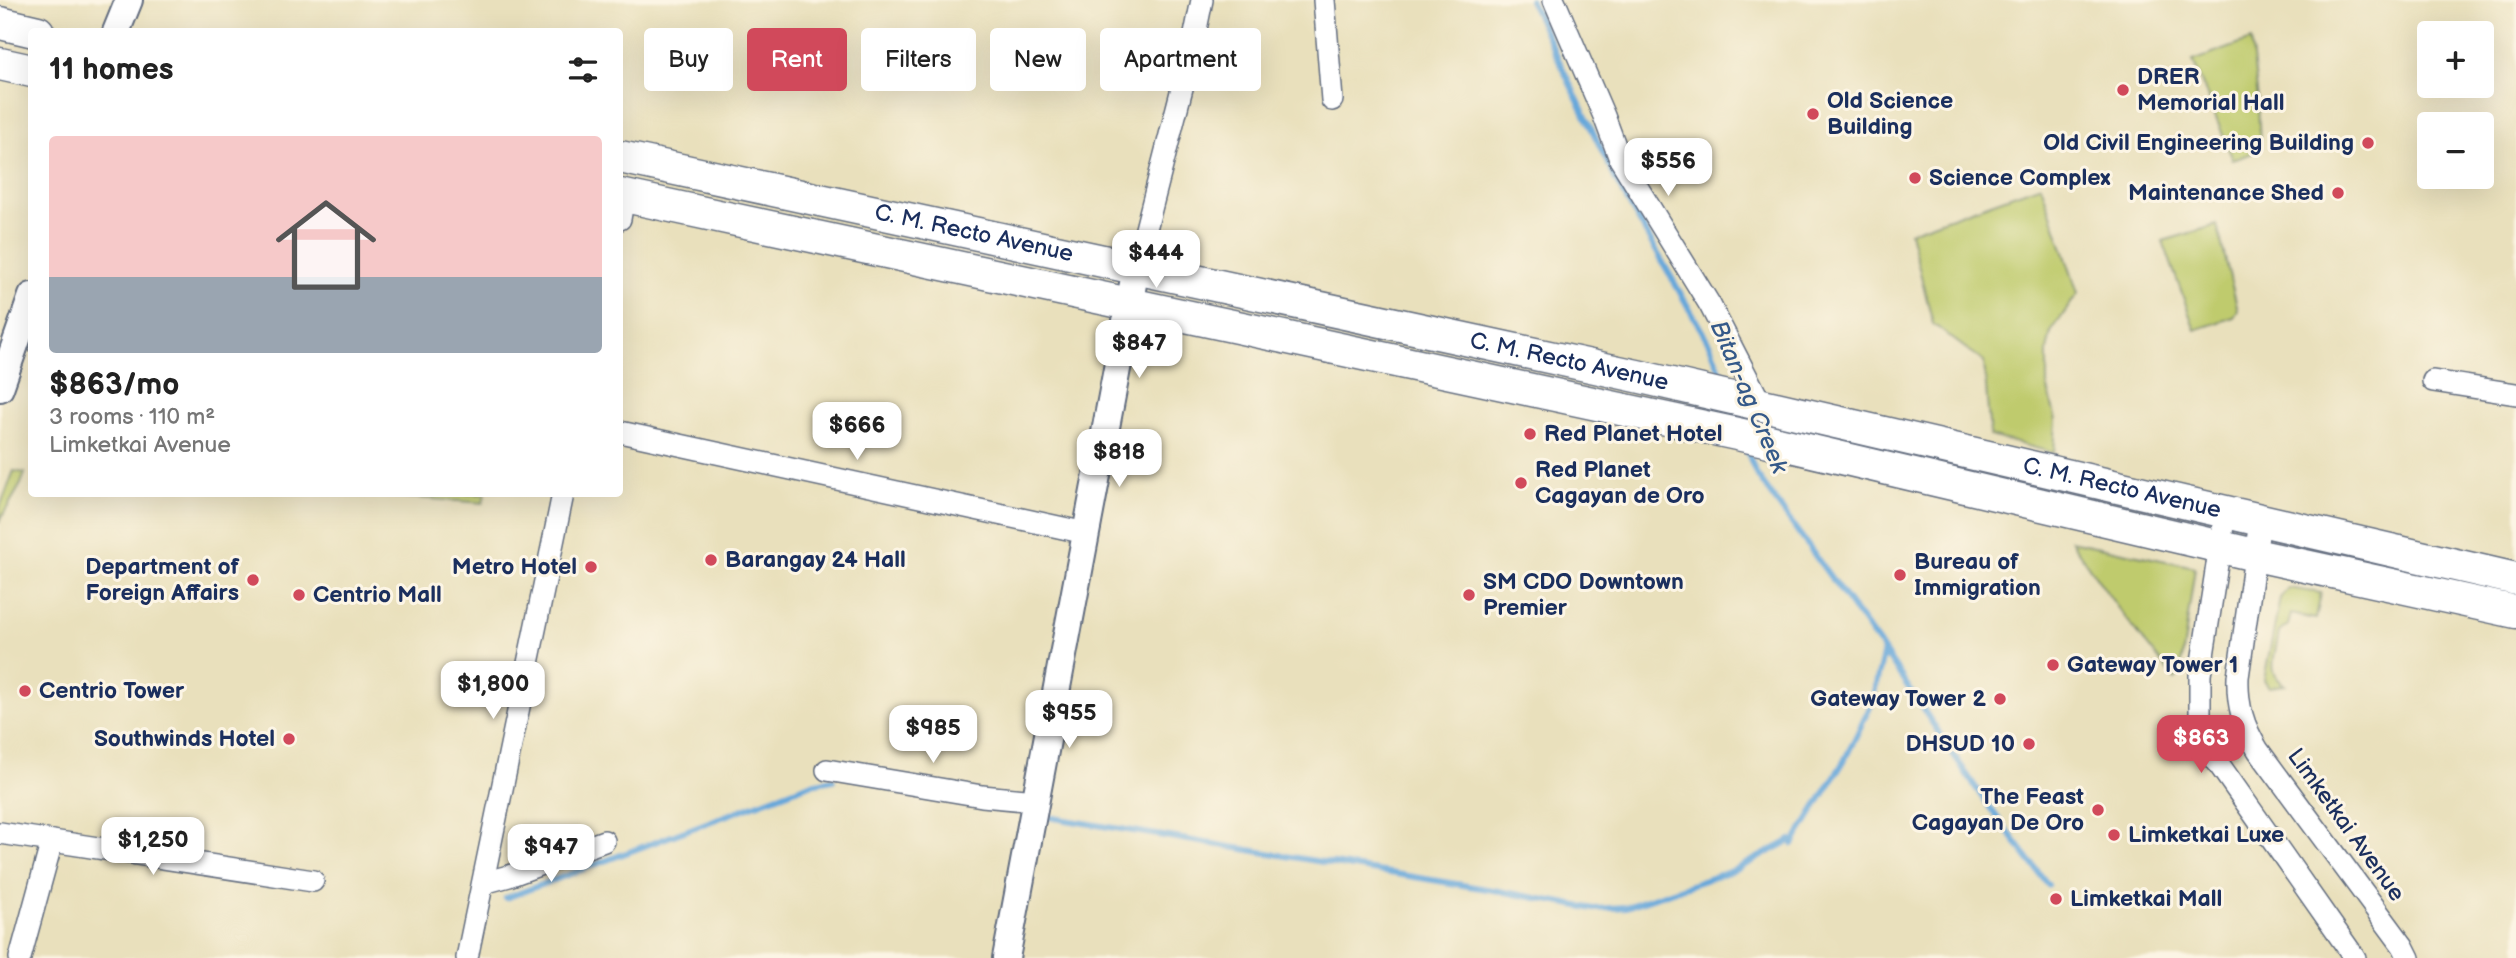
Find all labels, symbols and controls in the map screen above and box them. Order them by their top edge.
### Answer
map controls [2417,21,2494,189]
button: + [2417,21,2494,98]
chip: Buy [644,28,733,91]
chip: Rent [747,28,847,91]
chip: Filters [861,28,976,91]
chip: New [990,28,1086,91]
chip: Apartment [1100,28,1261,91]
icon: filters [564,51,602,89]
text: 11 homes [49,52,173,88]
place label: DRER Memorial Hall [2137,63,2285,117]
marker: DRER Memorial Hall [2115,82,2131,98]
place label: Old Science Building [1827,87,1953,141]
marker: Old Science Building [1805,106,1821,122]
button: − [2417,112,2494,189]
place label: Old Civil Engineering Building [2043,129,2354,157]
marker: Old Civil Engineering Building [2360,135,2376,151]
pin: $556 [1627,138,1709,198]
text: $556 [1640,147,1696,175]
place label: Science Complex [1929,164,2111,192]
marker: Science Complex [1907,170,1923,186]
place label: Maintenance Shed [2128,179,2324,207]
icon: home [263,182,389,308]
marker: Maintenance Shed [2330,185,2346,201]
street label: C. M. Recto Avenue [872,198,1076,268]
pin: $444 [1115,230,1197,290]
text: $444 [1128,239,1184,267]
water label: Bitan-ag Creek [1704,316,1795,479]
pin: $847 [1098,320,1180,380]
street label: C. M. Recto Avenue [1467,326,1671,397]
text: $847 [1111,329,1167,357]
text: $863/mo [49,367,179,403]
pin: $666 [816,402,898,462]
text: 3 rooms · 110 m² [49,403,215,431]
text: $666 [829,411,885,439]
place label: Red Planet Hotel [1544,420,1722,448]
marker: Red Planet Hotel [1522,426,1538,442]
pin: $818 [1078,430,1160,489]
text: Limketkai Avenue [49,431,231,459]
text: $818 [1093,438,1145,466]
street label: C. M. Recto Avenue [2020,452,2224,524]
place label: Red Planet Cagayan de Oro [1535,456,1705,510]
marker: Red Planet Cagayan de Oro [1513,475,1529,491]
place label: Barangay 24 Hall [725,546,906,574]
place label: Bureau of Immigration [1914,548,2041,602]
marker: Barangay 24 Hall [703,552,719,568]
place label: Department of Foreign Affairs [85,553,239,607]
place label: Metro Hotel [452,553,577,581]
marker: Metro Hotel [583,559,599,575]
marker: Bureau of Immigration [1892,567,1908,583]
place label: SM CDO Downtown Premier [1483,568,1684,622]
marker: Department of Foreign Affairs [245,572,261,588]
place label: Centrio Mall [313,581,442,609]
marker: Centrio Mall [291,587,307,603]
marker: SM CDO Downtown Premier [1461,587,1477,603]
place label: Gateway Tower 1 [2067,651,2239,679]
marker: Gateway Tower 1 [2045,657,2061,673]
pin: $1,800 [436,662,550,721]
text: $1,800 [457,670,529,698]
place label: Centrio Tower [39,677,185,705]
marker: Centrio Tower [17,683,33,699]
place label: Gateway Tower 2 [1810,685,1986,713]
pin: $955 [1028,690,1110,750]
marker: Gateway Tower 2 [1992,691,2008,707]
text: $955 [1041,699,1097,727]
pin: $985 [892,706,974,765]
text: $985 [905,714,961,742]
pin: $863 [2160,716,2242,775]
text: $863 [2173,724,2229,752]
place label: Southwinds Hotel [94,725,275,753]
place label: DHSUD 10 [1905,730,2015,758]
marker: Southwinds Hotel [281,731,297,747]
marker: DHSUD 10 [2021,736,2037,752]
street label: Limketkai Avenue [2281,743,2411,907]
place label: The Feast Cagayan De Oro [1912,783,2084,837]
marker: The Feast Cagayan De Oro [2090,802,2106,818]
pin: $1,250 [96,818,210,877]
place label: Limketkai Luxe [2128,821,2284,849]
pin: $947 [510,824,592,884]
text: $1,250 [117,826,189,854]
marker: Limketkai Luxe [2106,827,2122,843]
text: $947 [524,833,578,861]
place label: Limketkai Mall [2070,885,2222,913]
marker: Limketkai Mall [2048,891,2064,907]

